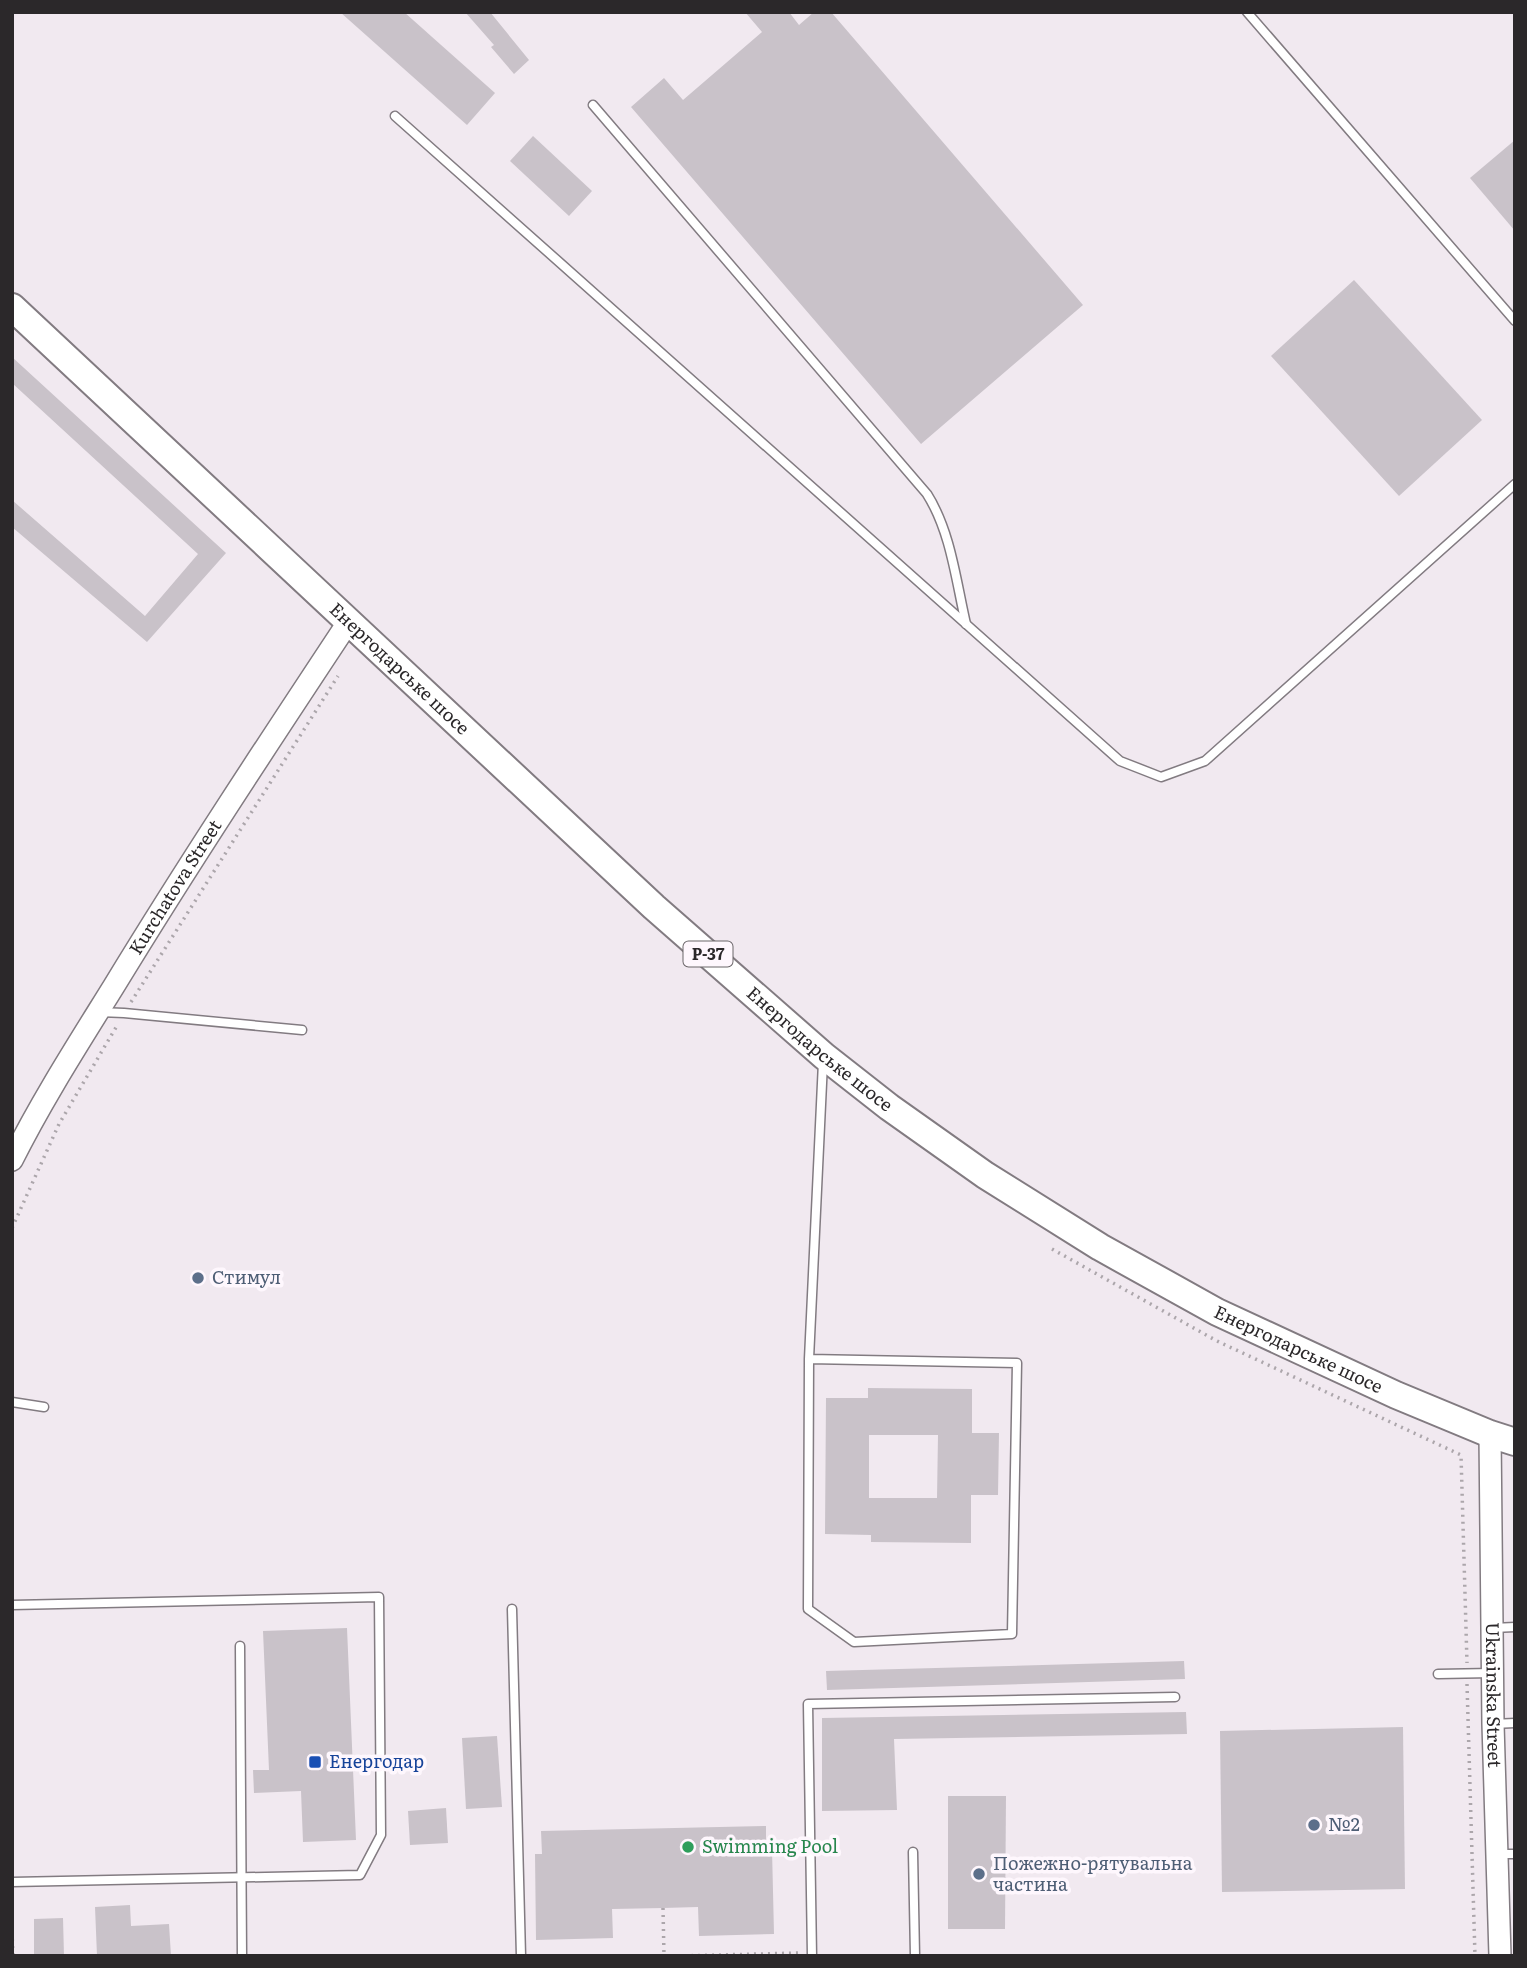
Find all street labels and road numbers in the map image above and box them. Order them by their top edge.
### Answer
street label: Енергодарське шосе [324,595,476,740]
street label: Kurchatova Street [121,813,228,959]
road number: Р-37 [684,942,732,966]
street label: Енергодарське шосе [741,979,899,1117]
street label: Енергодарське шосе [1210,1297,1388,1399]
street label: Ukrainska Street [1480,1622,1509,1769]

